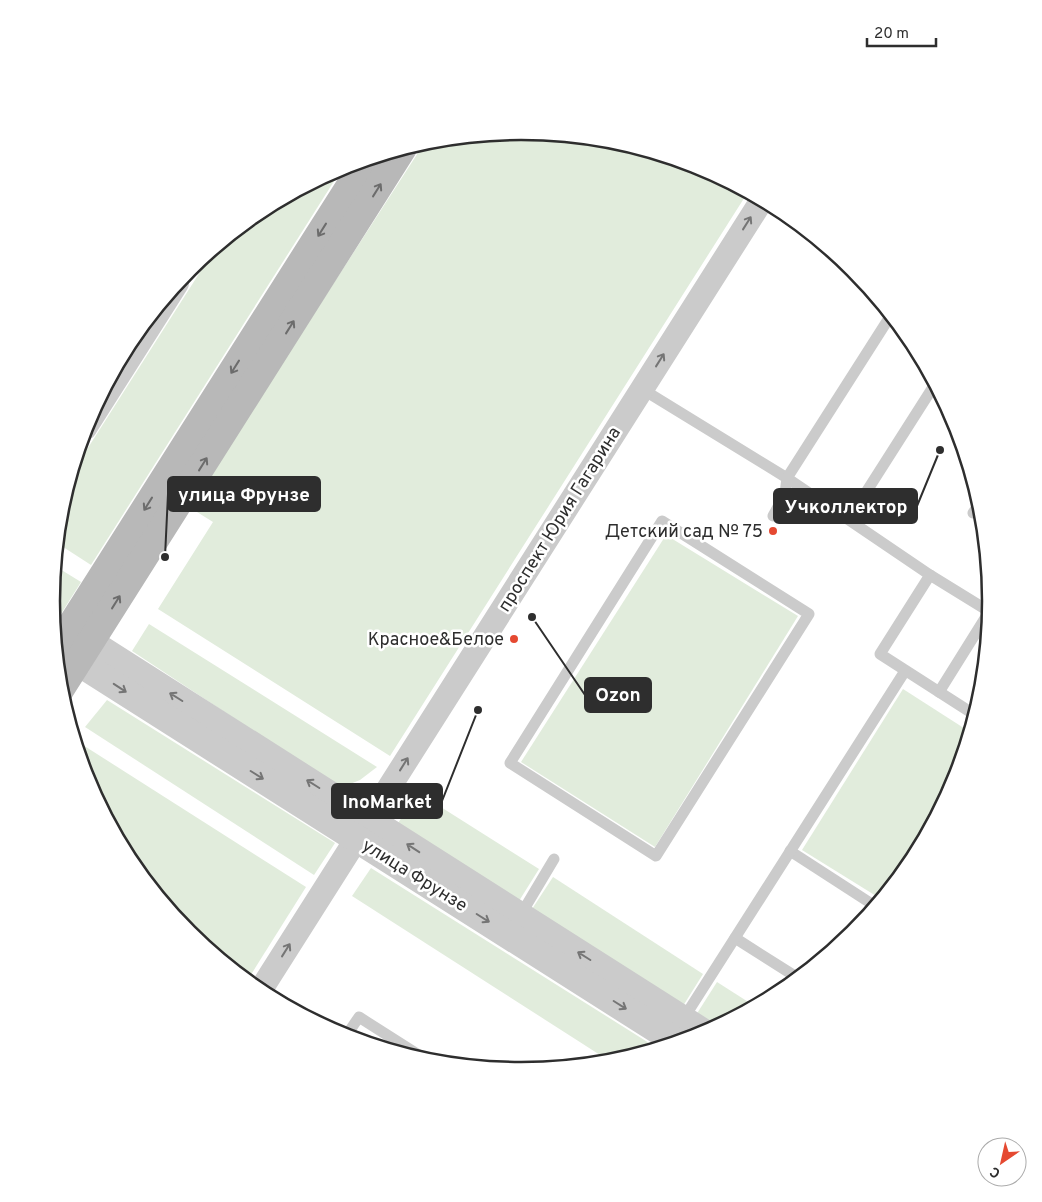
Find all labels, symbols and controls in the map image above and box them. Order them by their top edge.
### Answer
scale bar [867,15,936,47]
text: 20 m [874,25,909,44]
one-way arrow [372,183,382,197]
one-way arrow [742,217,752,231]
one-way arrow [317,222,327,236]
one-way arrow [285,320,295,334]
one-way arrow [655,354,665,368]
one-way arrow [230,360,241,374]
street label: проспект Юрия Гагарина [494,423,627,617]
one-way arrow [199,458,209,472]
callout: улица Фрунзе [168,477,320,511]
text: улица Фрунзе [178,484,310,508]
callout: Учколлектор [774,489,917,523]
text: Учколлектор [784,496,908,520]
one-way arrow [143,497,153,511]
place label: Детский сад № 75 [605,521,763,544]
marker: Детский сад № 75 [767,525,779,537]
one-way arrow [112,595,122,609]
place label: Красное&Белое [368,629,504,652]
marker: Красное&Белое [508,633,520,645]
callout: Ozon [585,678,651,712]
one-way arrow [112,683,126,693]
text: Ozon [595,684,641,708]
one-way arrow [169,692,183,703]
one-way arrow [399,757,409,771]
one-way arrow [249,770,263,780]
one-way arrow [307,779,321,789]
callout: InoMarket [332,784,442,818]
text: InoMarket [342,791,432,815]
street label: улица Фрунзе [357,835,471,918]
one-way arrow [407,843,421,853]
one-way arrow [475,914,489,924]
one-way arrow [281,944,291,958]
one-way arrow [577,951,591,961]
one-way arrow [612,1001,626,1011]
north arrow [977,1137,1027,1187]
text: С [987,1162,1004,1181]

